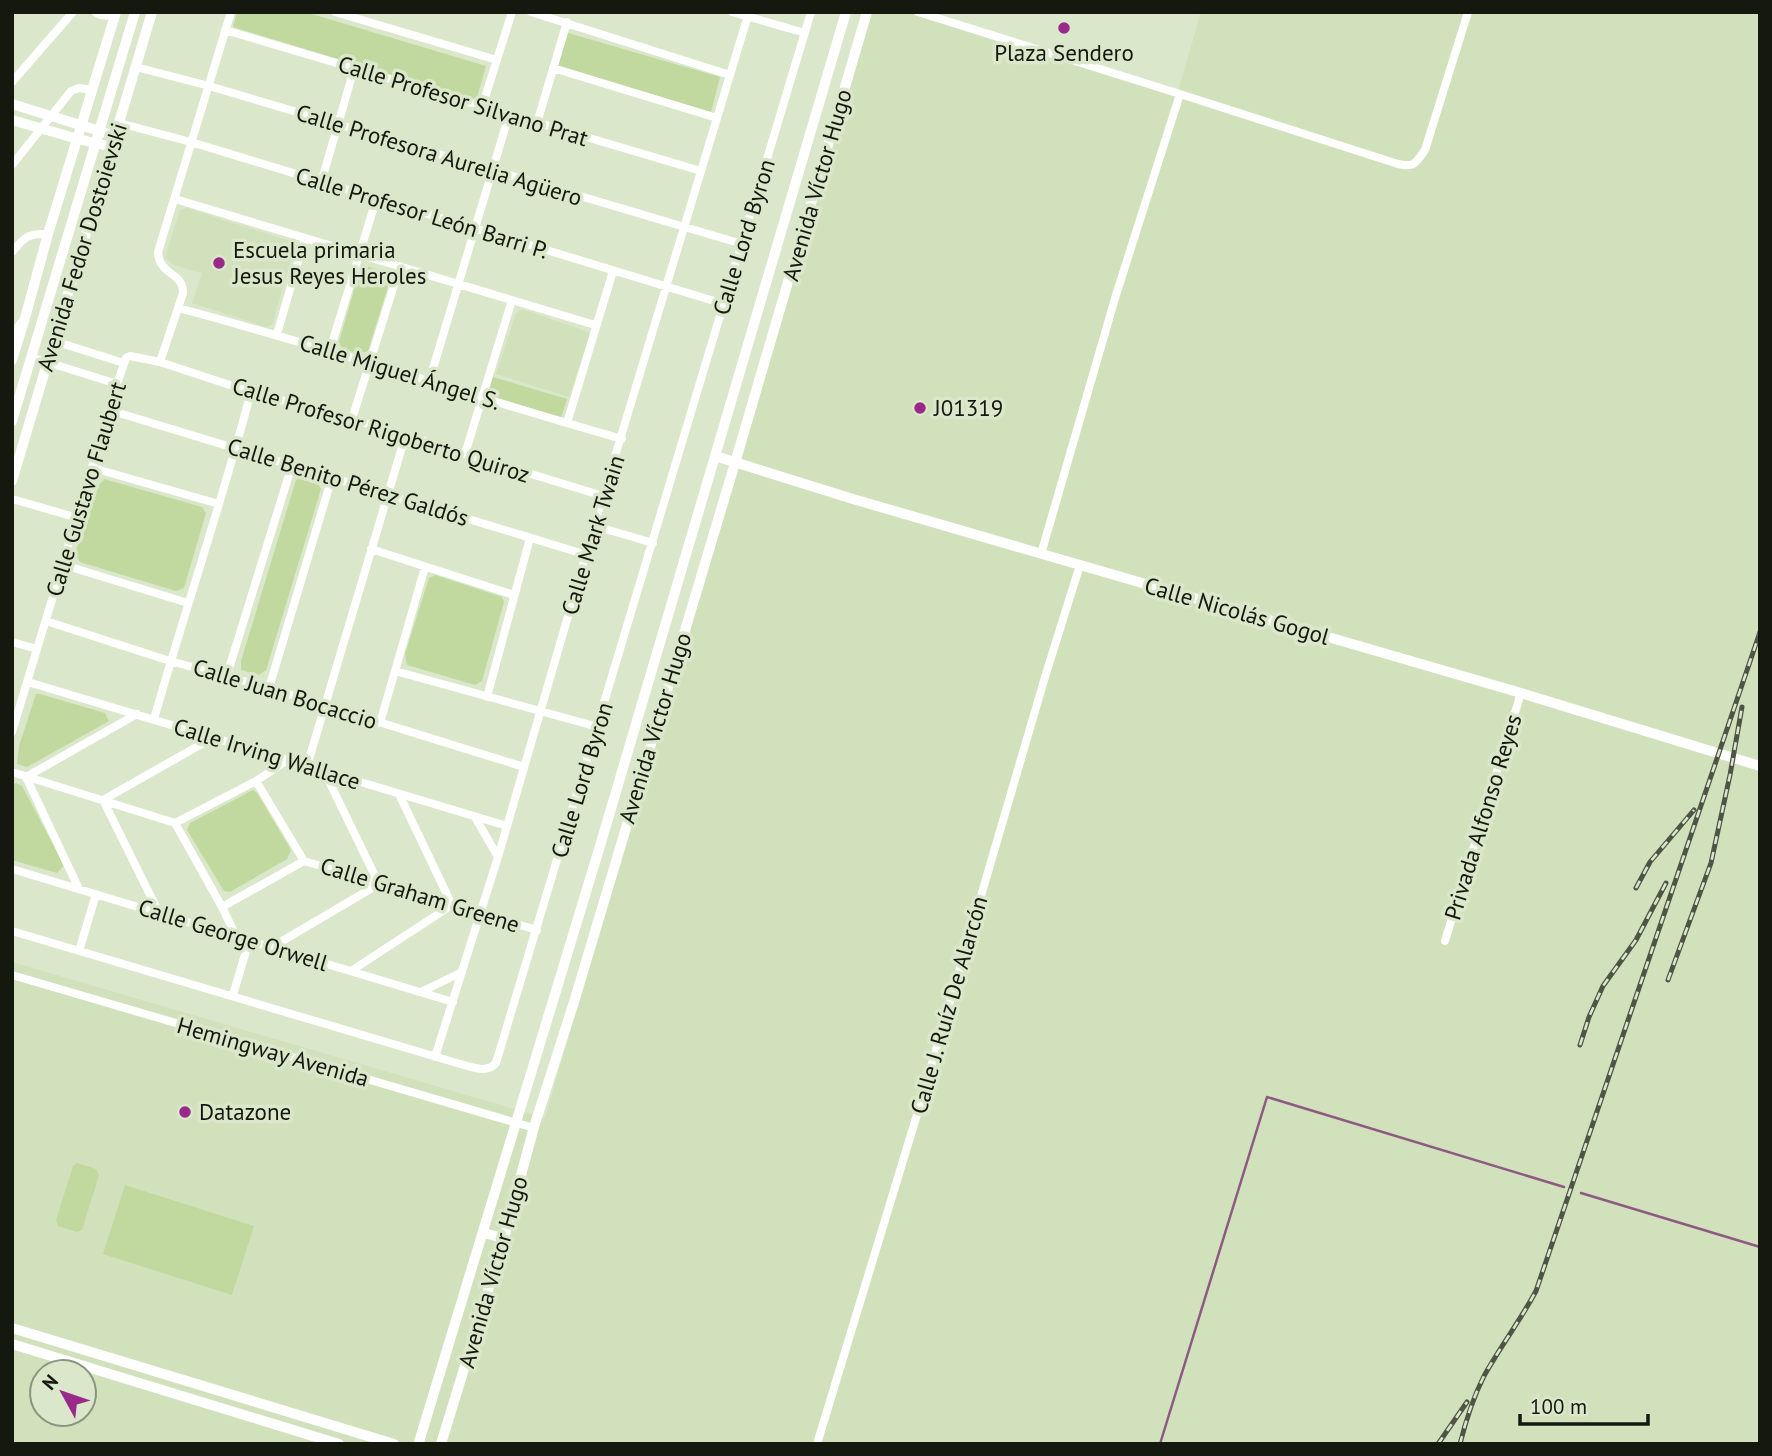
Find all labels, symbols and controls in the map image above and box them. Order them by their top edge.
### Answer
marker: Plaza Sendero [1056,20,1072,36]
place label: Plaza Sendero [994,38,1134,67]
street label: Calle Profesor Silvano Prat [335,49,592,152]
street label: Avenida Víctor Hugo [775,86,858,284]
street label: Calle Profesora Aurelia Agüero [293,97,586,212]
street label: Avenida Fedor Dostoievski [30,119,133,375]
street label: Calle Lord Byron [706,155,781,318]
street label: Calle Profesor León Barri P. [292,160,552,265]
place label: Escuela primaria Jesus Reyes Heroles [232,235,426,290]
marker: Escuela primaria Jesus Reyes Heroles [211,255,227,271]
street label: Calle Miguel Ángel S. [296,327,504,416]
street label: Calle Profesor Rigoberto Quiroz [229,370,533,489]
street label: Calle Gustavo Flaubert [39,378,132,600]
place label: J01319 [933,393,1003,422]
marker: J01319 [912,400,928,416]
street label: Calle Benito Pérez Galdós [224,431,472,532]
street label: Calle Mark Twain [554,451,631,618]
street label: Calle Nicolás Gogol [1141,570,1333,651]
street label: Avenida Víctor Hugo [612,629,697,827]
street label: Calle Juan Bocaccio [190,652,381,735]
street label: Calle Lord Byron [544,698,619,861]
street label: Privada Alfonso Reyes [1437,710,1528,923]
street label: Calle Irving Wallace [170,711,364,796]
street label: Calle Graham Greene [317,850,523,939]
street label: Calle George Orwell [135,892,332,977]
street label: Calle J. Ruíz De Alarcón [904,893,994,1117]
street label: Hemingway Avenida [174,1010,372,1093]
place label: Datazone [199,1097,291,1126]
marker: Datazone [177,1104,193,1120]
street label: Avenida Víctor Hugo [451,1173,534,1371]
north arrow [28,1358,98,1428]
text: N [37,1370,63,1395]
scale bar [1520,1382,1648,1426]
text: 100 m [1530,1393,1587,1420]

